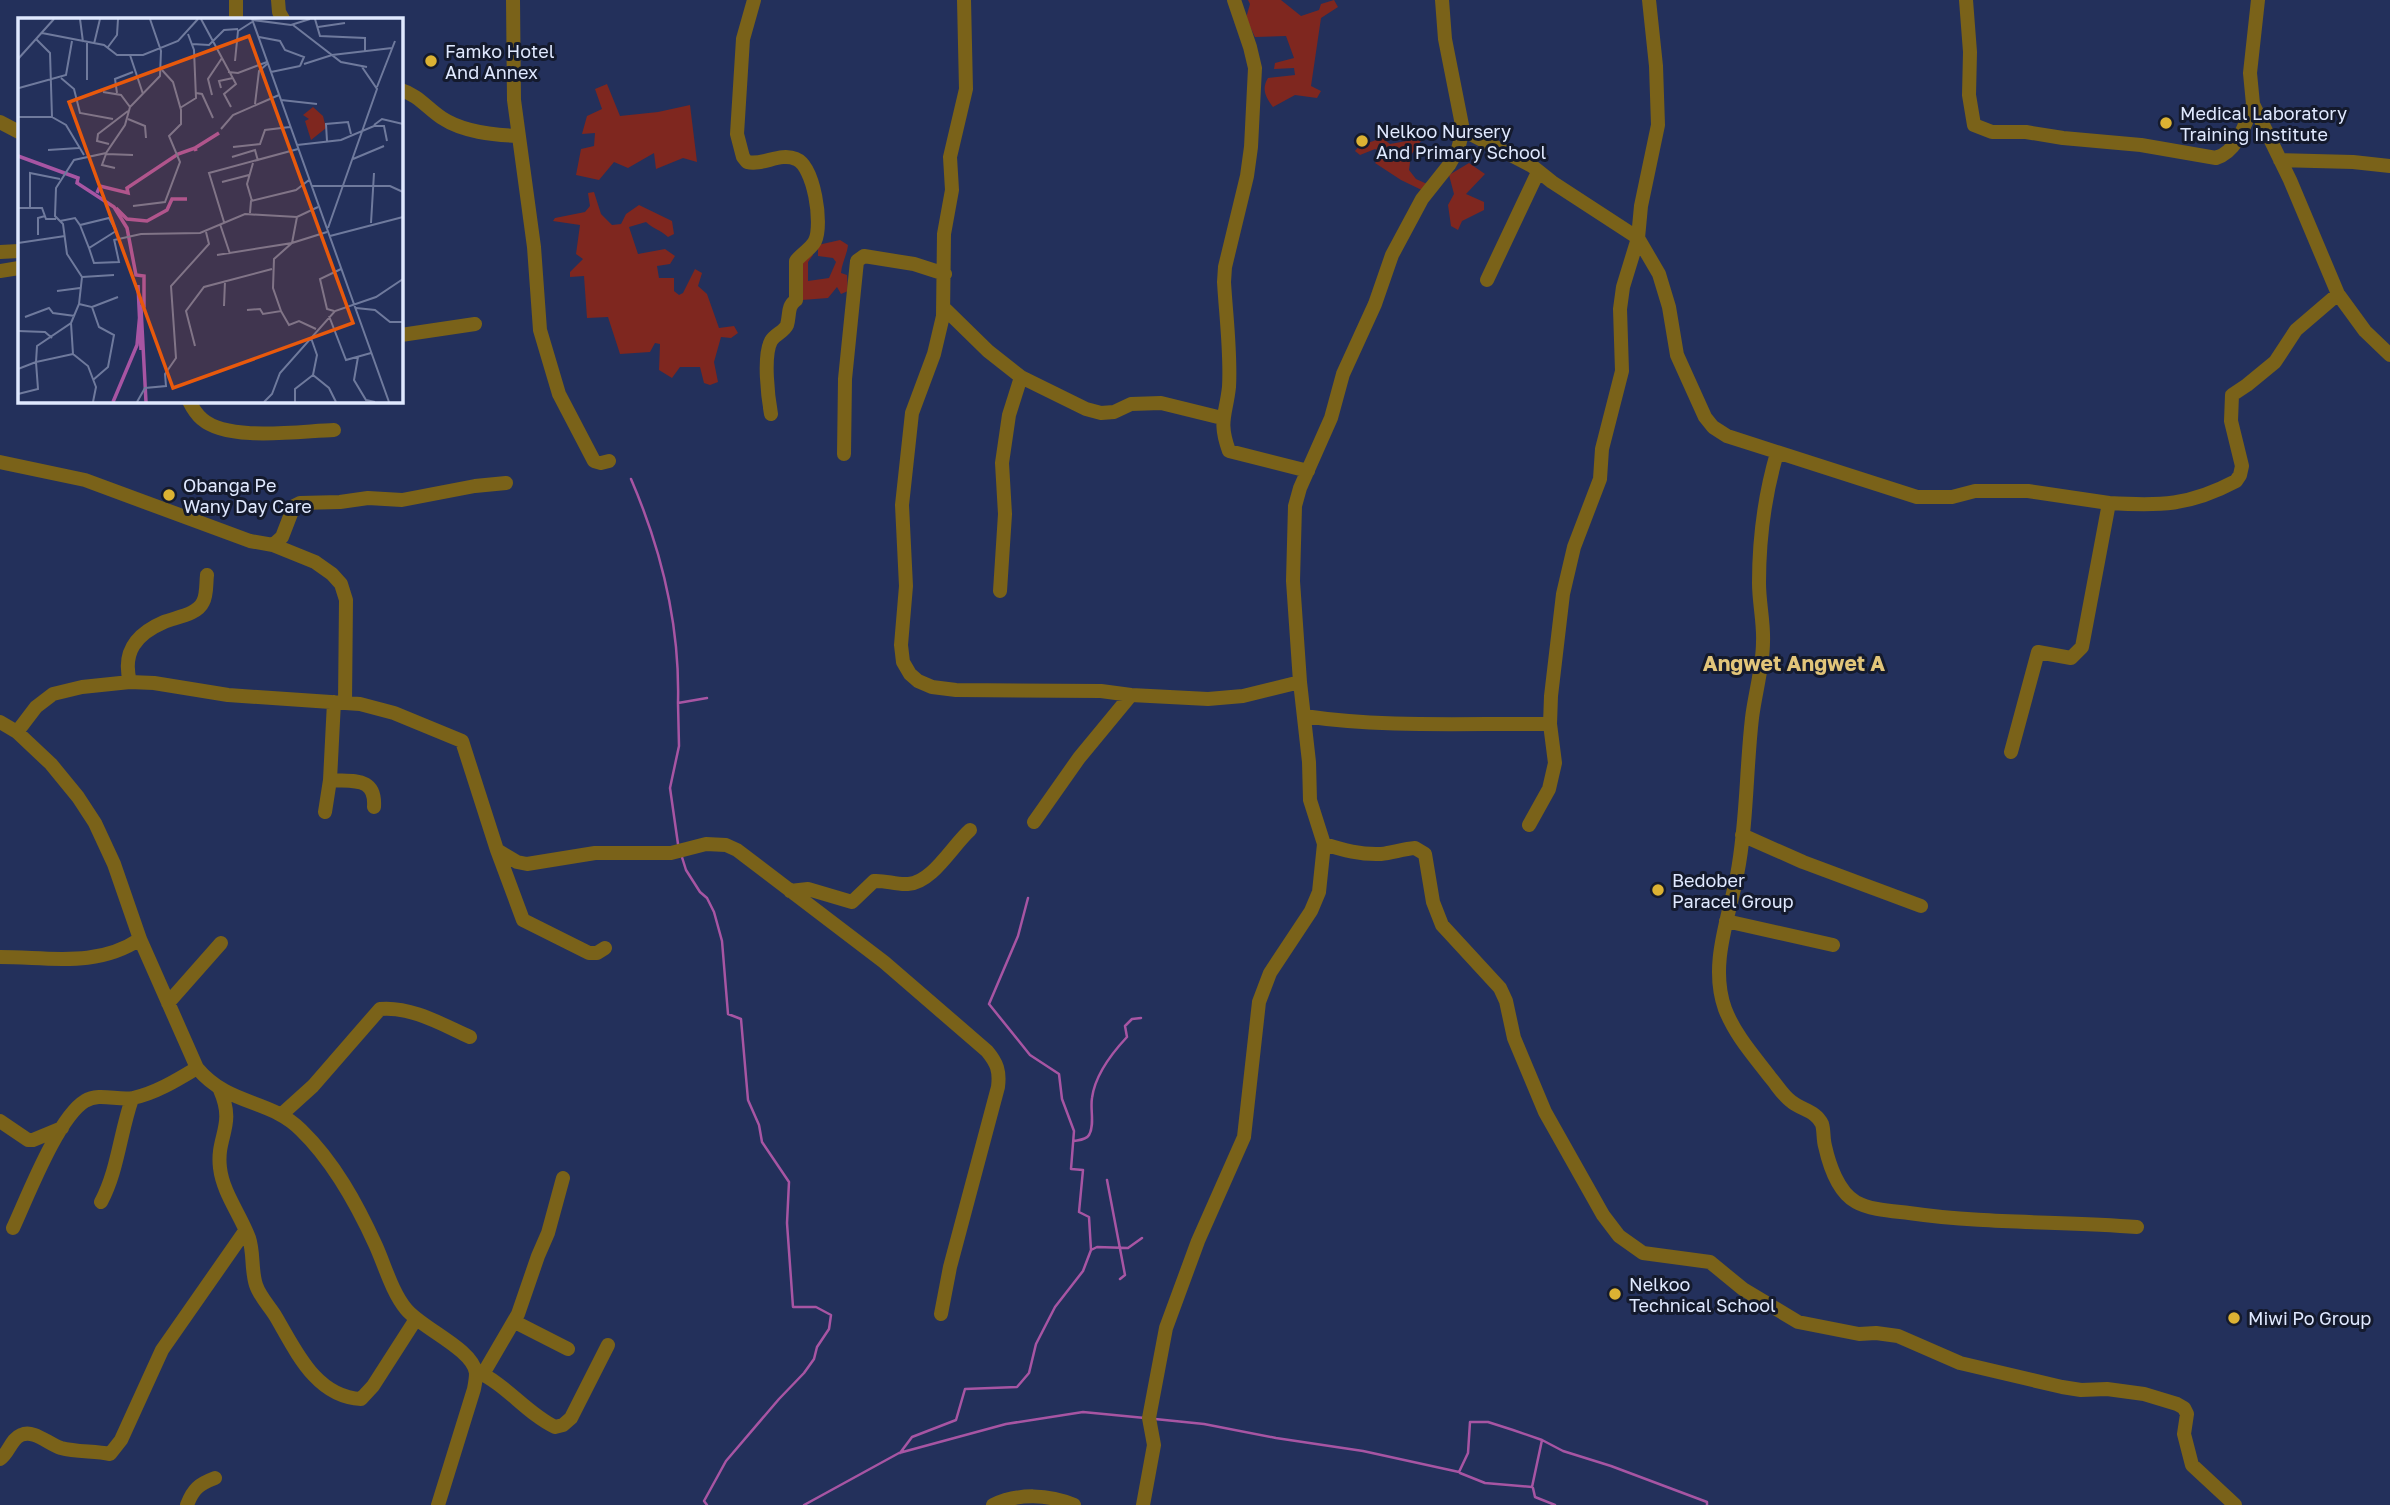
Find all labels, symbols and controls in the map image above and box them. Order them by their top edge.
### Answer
inset map [18,18,402,402]
place label: Famko Hotel And Annex [445,40,555,83]
marker: Famko Hotel And Annex [423,53,439,69]
place label: Medical Laboratory Training Institute [2180,102,2347,145]
marker: Medical Laboratory Training Institute [2158,115,2174,131]
place label: Nelkoo Nursery And Primary School [1376,120,1547,163]
marker: Nelkoo Nursery And Primary School [1354,133,1370,149]
place label: Obanga Pe Wany Day Care [183,474,312,517]
marker: Obanga Pe Wany Day Care [161,487,177,503]
district label: Angwet Angwet A [1703,650,1885,676]
place label: Bedober Paracel Group [1672,869,1794,912]
marker: Bedober Paracel Group [1650,882,1666,898]
place label: Nelkoo Technical School [1629,1273,1776,1316]
marker: Nelkoo Technical School [1607,1286,1623,1302]
place label: Miwi Po Group [2248,1307,2371,1329]
marker: Miwi Po Group [2226,1310,2242,1326]

